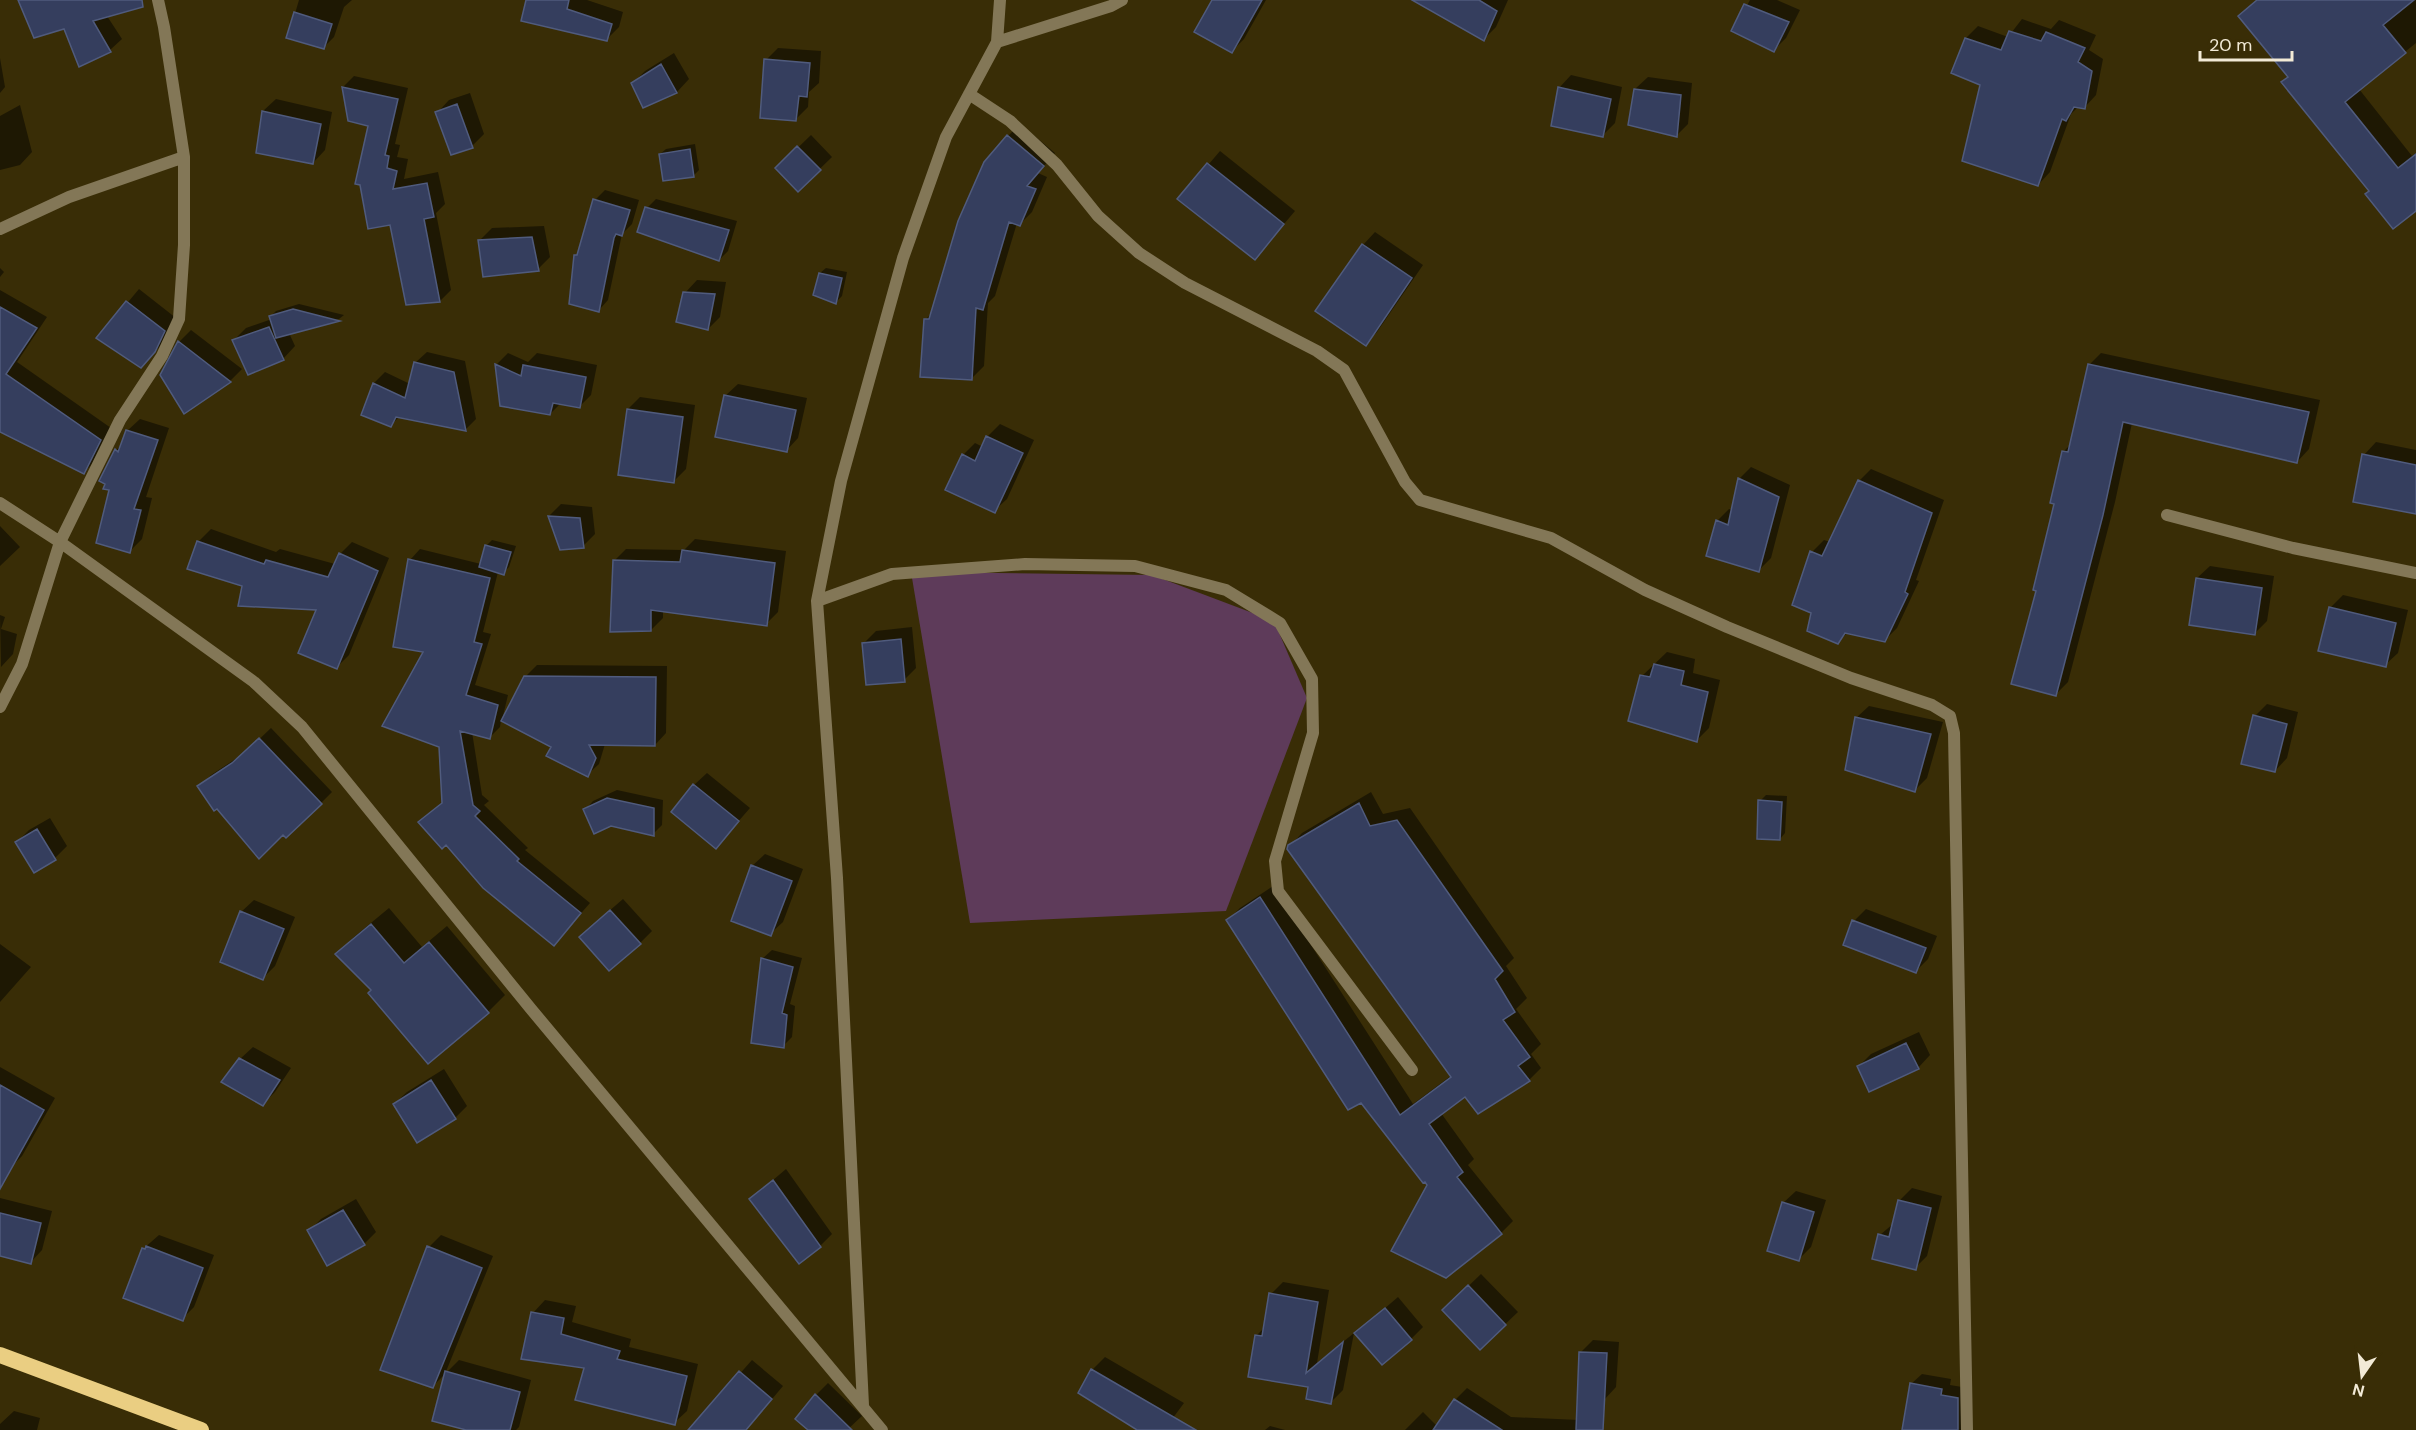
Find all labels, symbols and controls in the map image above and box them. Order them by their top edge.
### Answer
scale bar [2200,24,2292,62]
text: 20 m [2209,33,2252,57]
north arrow [2332,1346,2392,1406]
text: N [2350,1378,2367,1402]

